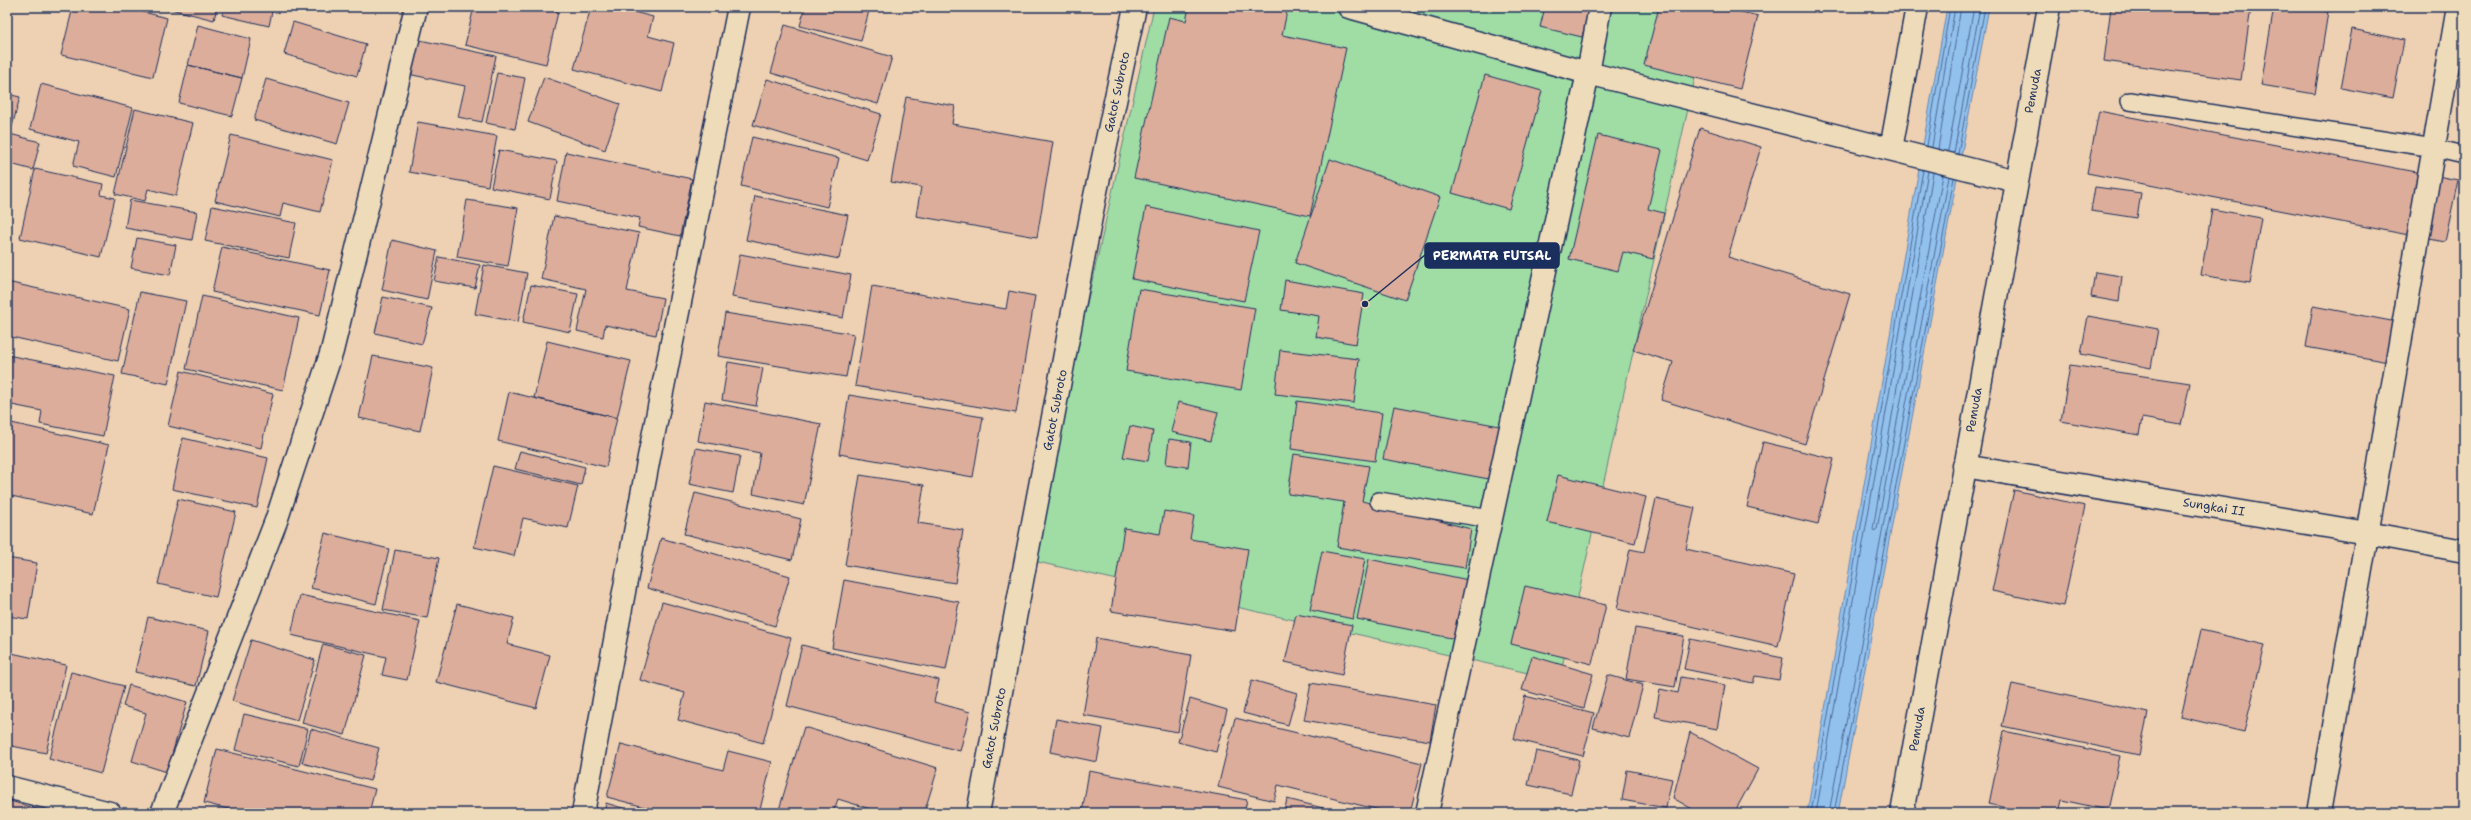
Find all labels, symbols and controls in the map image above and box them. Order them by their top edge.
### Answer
street label: Gatot Subroto [1101,50,1133,134]
street label: Pemuda [2021,67,2045,115]
callout: PERMATA FUTSAL [1425,243,1559,268]
text: PERMATA FUTSAL [1433,247,1551,264]
street label: Gatot Subroto [1039,368,1071,452]
street label: Pemuda [1962,386,1986,434]
street label: Sungkai II [2182,494,2247,520]
street label: Gatot Subroto [978,686,1010,770]
street label: Pemuda [1905,705,1929,753]

